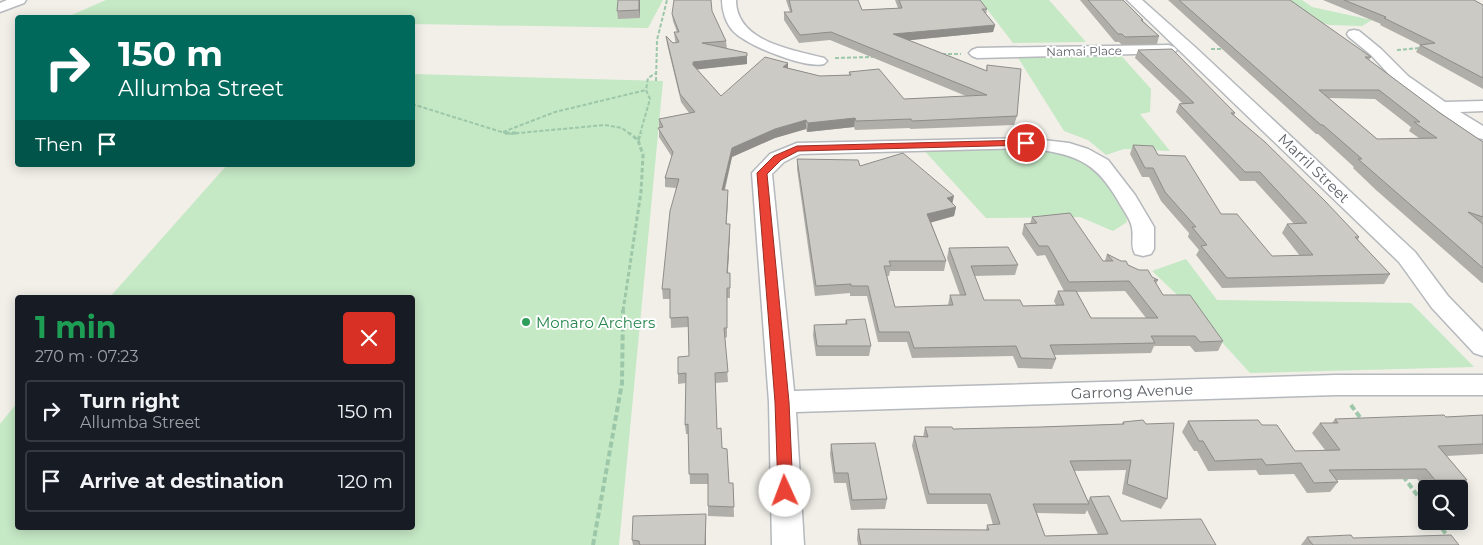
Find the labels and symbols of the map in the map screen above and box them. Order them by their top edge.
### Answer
street label: Namai Place [1046,43,1122,59]
pin [1005,122,1047,164]
street label: Marril Street [1274,129,1354,207]
place label: Monaro Archers [536,313,655,332]
marker: Monaro Archers [520,316,532,328]
street label: Garrong Avenue [1070,379,1194,403]
position arrow [758,464,810,516]

